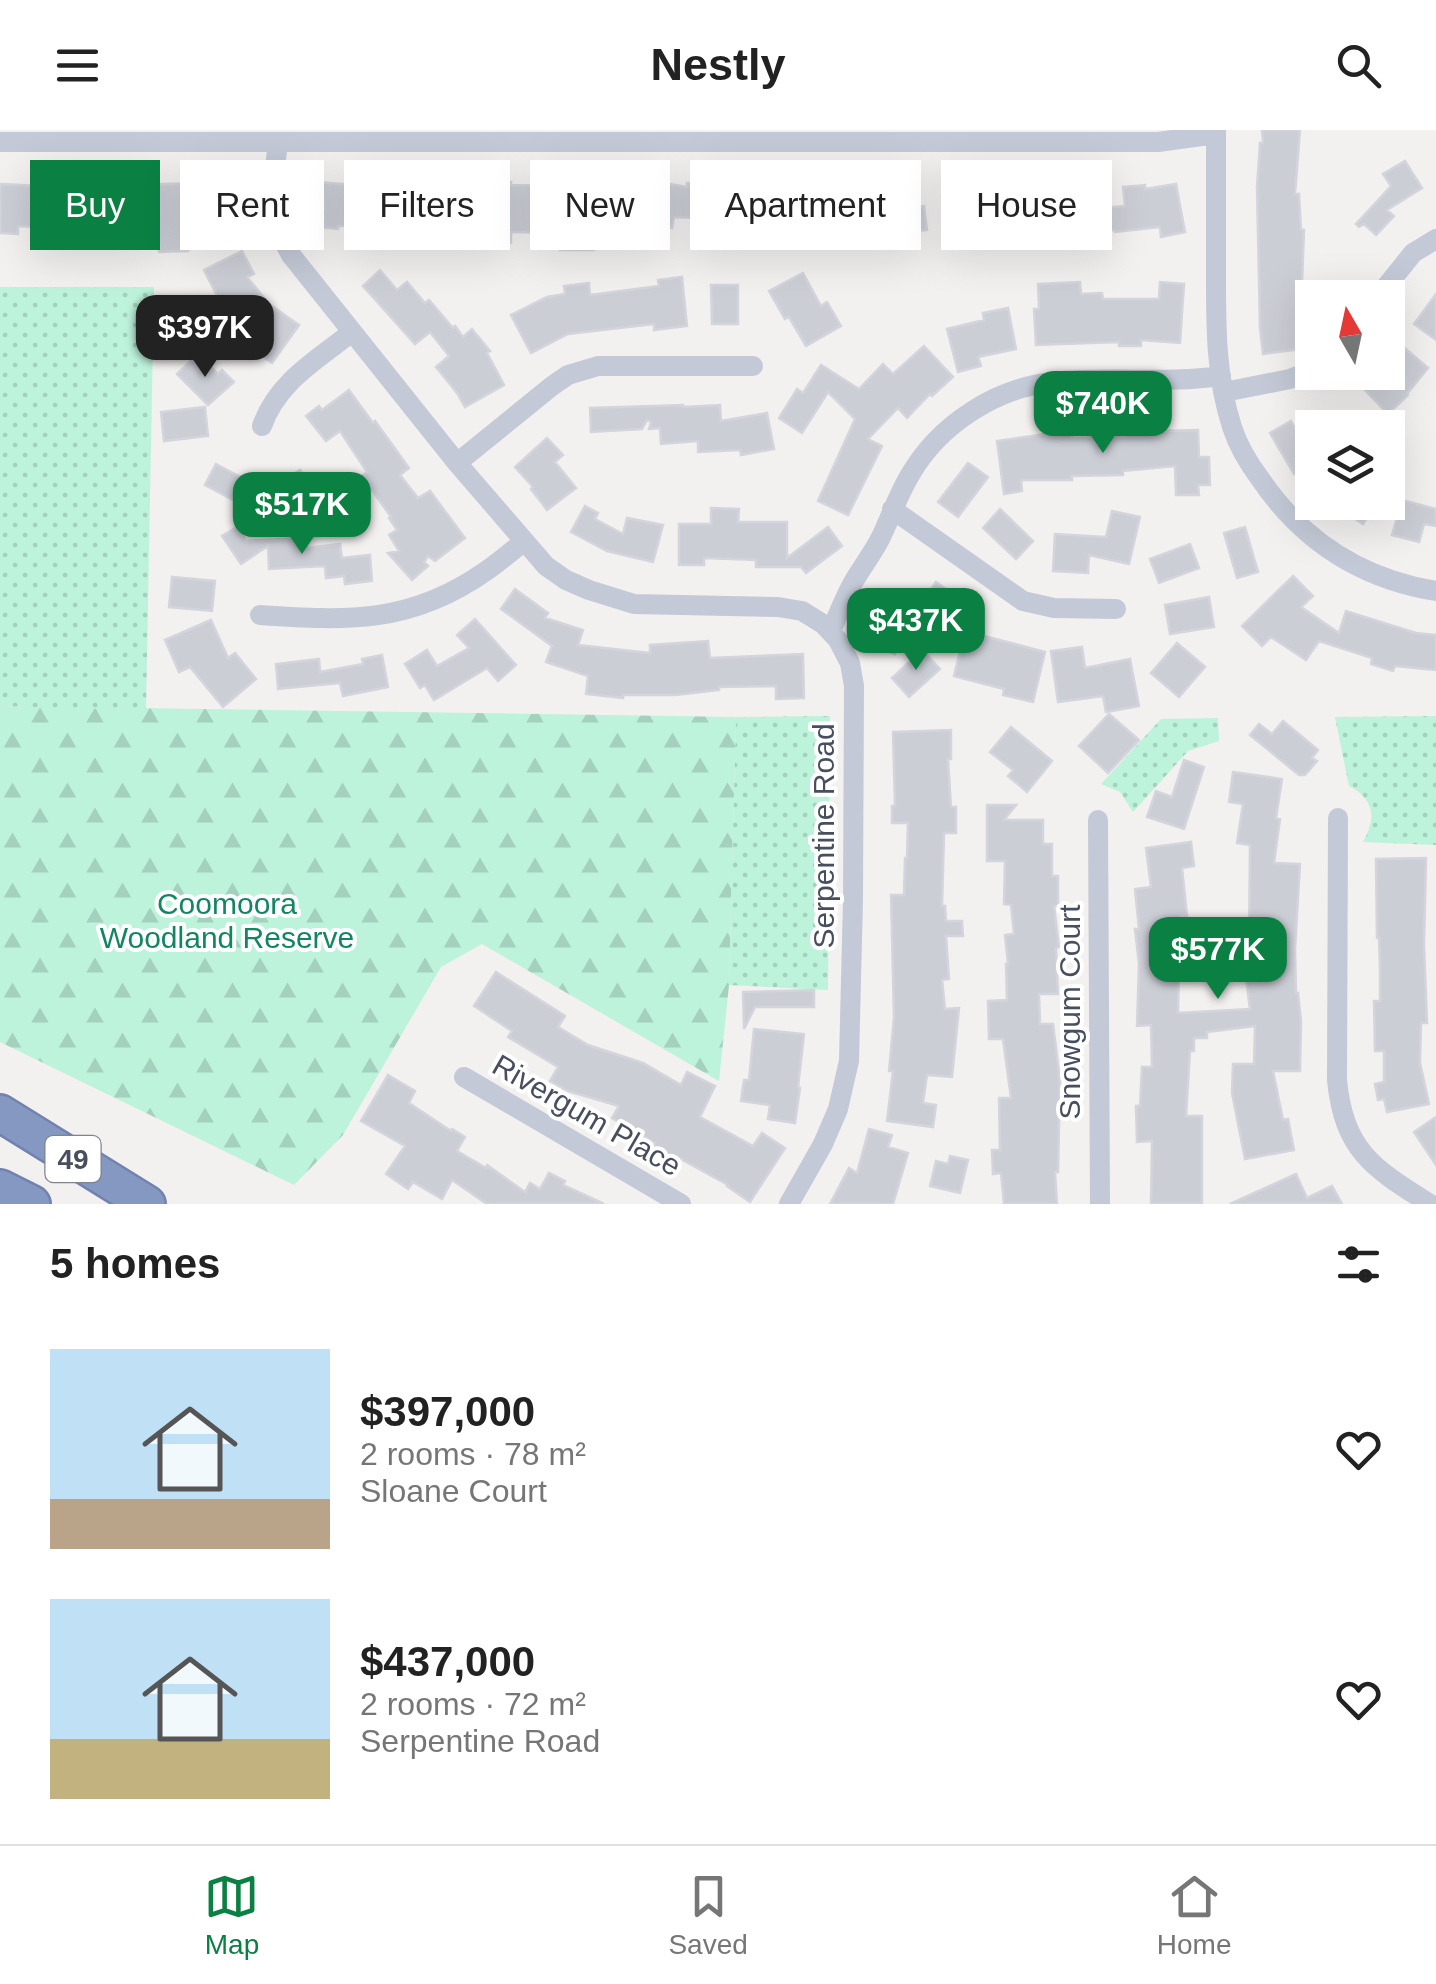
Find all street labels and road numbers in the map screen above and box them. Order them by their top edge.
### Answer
street label: Serpentine Road [807,723,840,949]
street label: Snowgum Court [1053,904,1086,1120]
street label: Rivergum Place [487,1048,687,1182]
road number: 49 [46,1136,100,1182]

